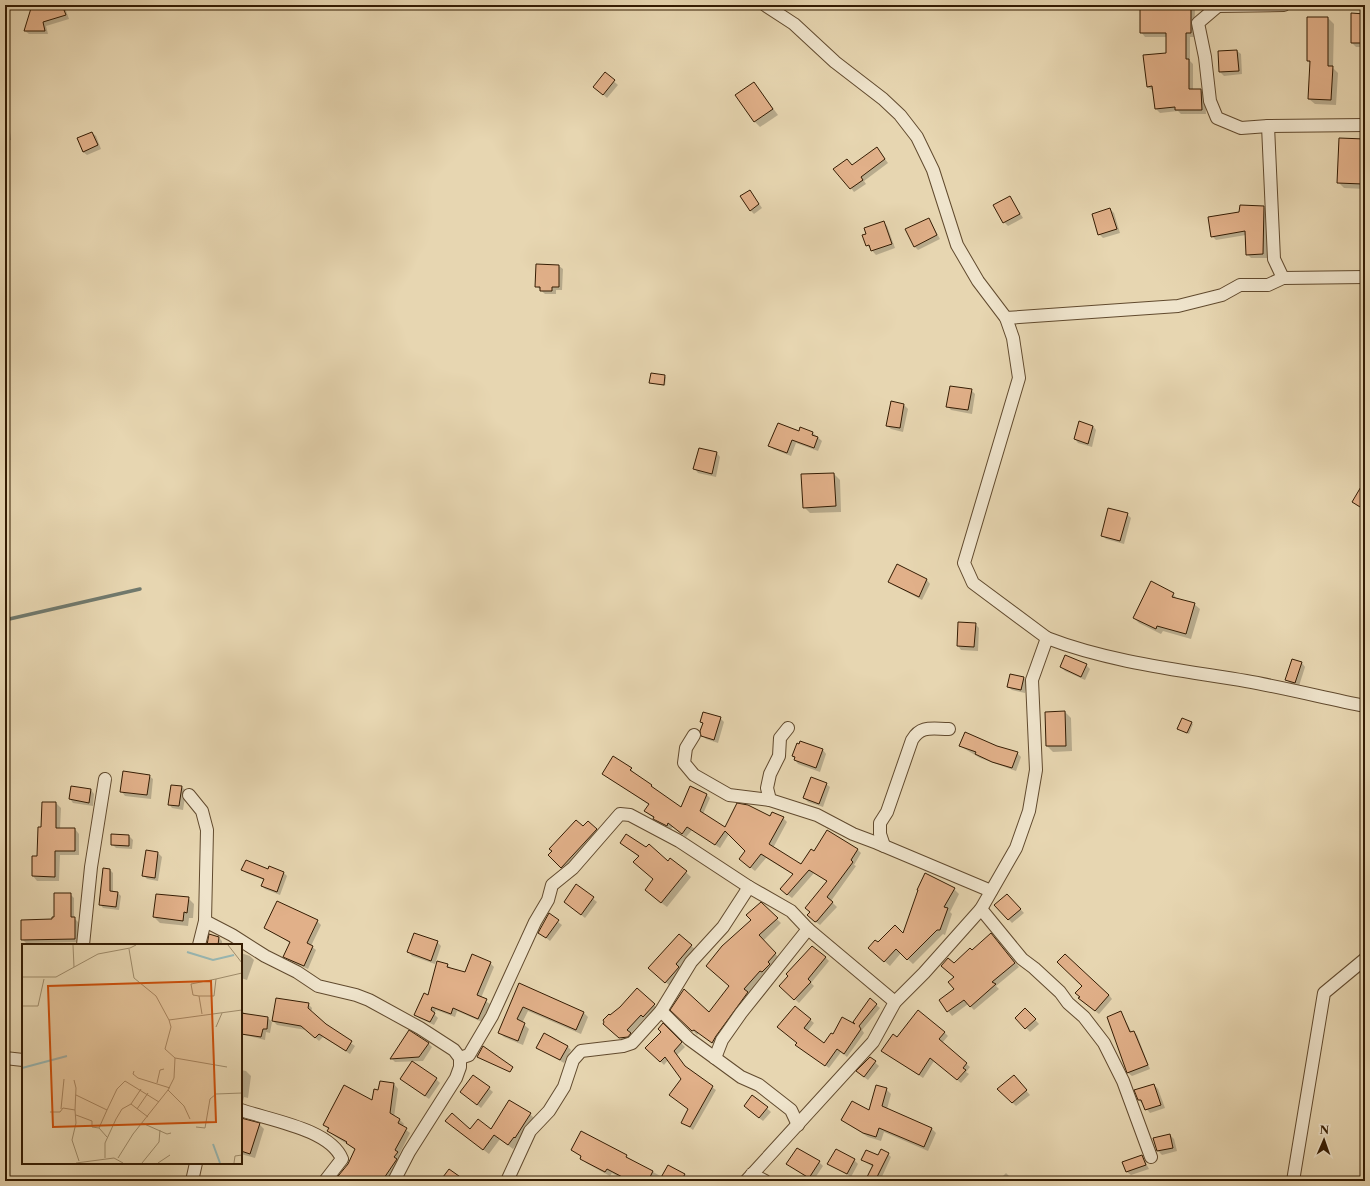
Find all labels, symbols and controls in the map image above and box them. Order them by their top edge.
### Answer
inset map [22,944,242,1164]
north arrow [1304,1120,1344,1160]
text: N [1319,1123,1330,1137]

